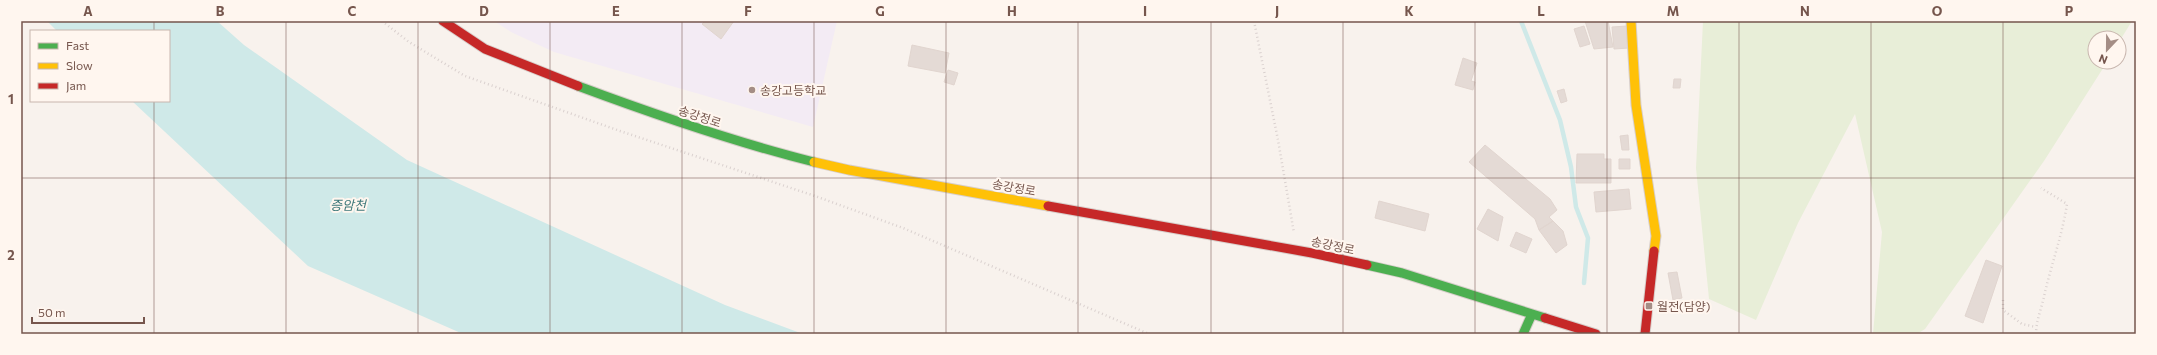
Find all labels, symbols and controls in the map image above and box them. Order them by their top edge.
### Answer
text: A [83,3,93,19]
text: B [216,3,225,19]
text: C [348,3,357,19]
text: D [479,3,489,19]
text: E [612,3,620,19]
text: F [744,3,752,19]
text: G [875,3,885,19]
text: H [1007,3,1017,19]
text: I [1143,3,1147,19]
text: J [1275,3,1279,19]
text: K [1404,3,1414,19]
text: L [1537,3,1545,19]
text: M [1667,3,1679,19]
text: N [1800,3,1810,19]
text: O [1932,3,1943,19]
text: P [2065,3,2074,19]
legend [30,30,170,102]
north arrow [2087,30,2127,70]
text: Fast [66,38,89,52]
text: N [2097,52,2109,67]
text: Slow [66,58,93,72]
text: Jam [66,78,86,93]
place label: 송강고등학교 [760,83,826,97]
marker: 송강고등학교 [747,85,757,95]
text: 1 [8,91,14,107]
street label: 송강정로 [677,103,723,129]
street label: 송강정로 [991,176,1037,198]
water label: 증암천 [330,197,367,213]
street label: 송강정로 [1310,234,1356,256]
text: 2 [7,247,15,263]
scale bar [32,299,144,325]
place label: 월전(담양) [1657,299,1710,313]
marker: 월전(담양) [1644,301,1654,311]
text: 50 m [38,305,66,319]

